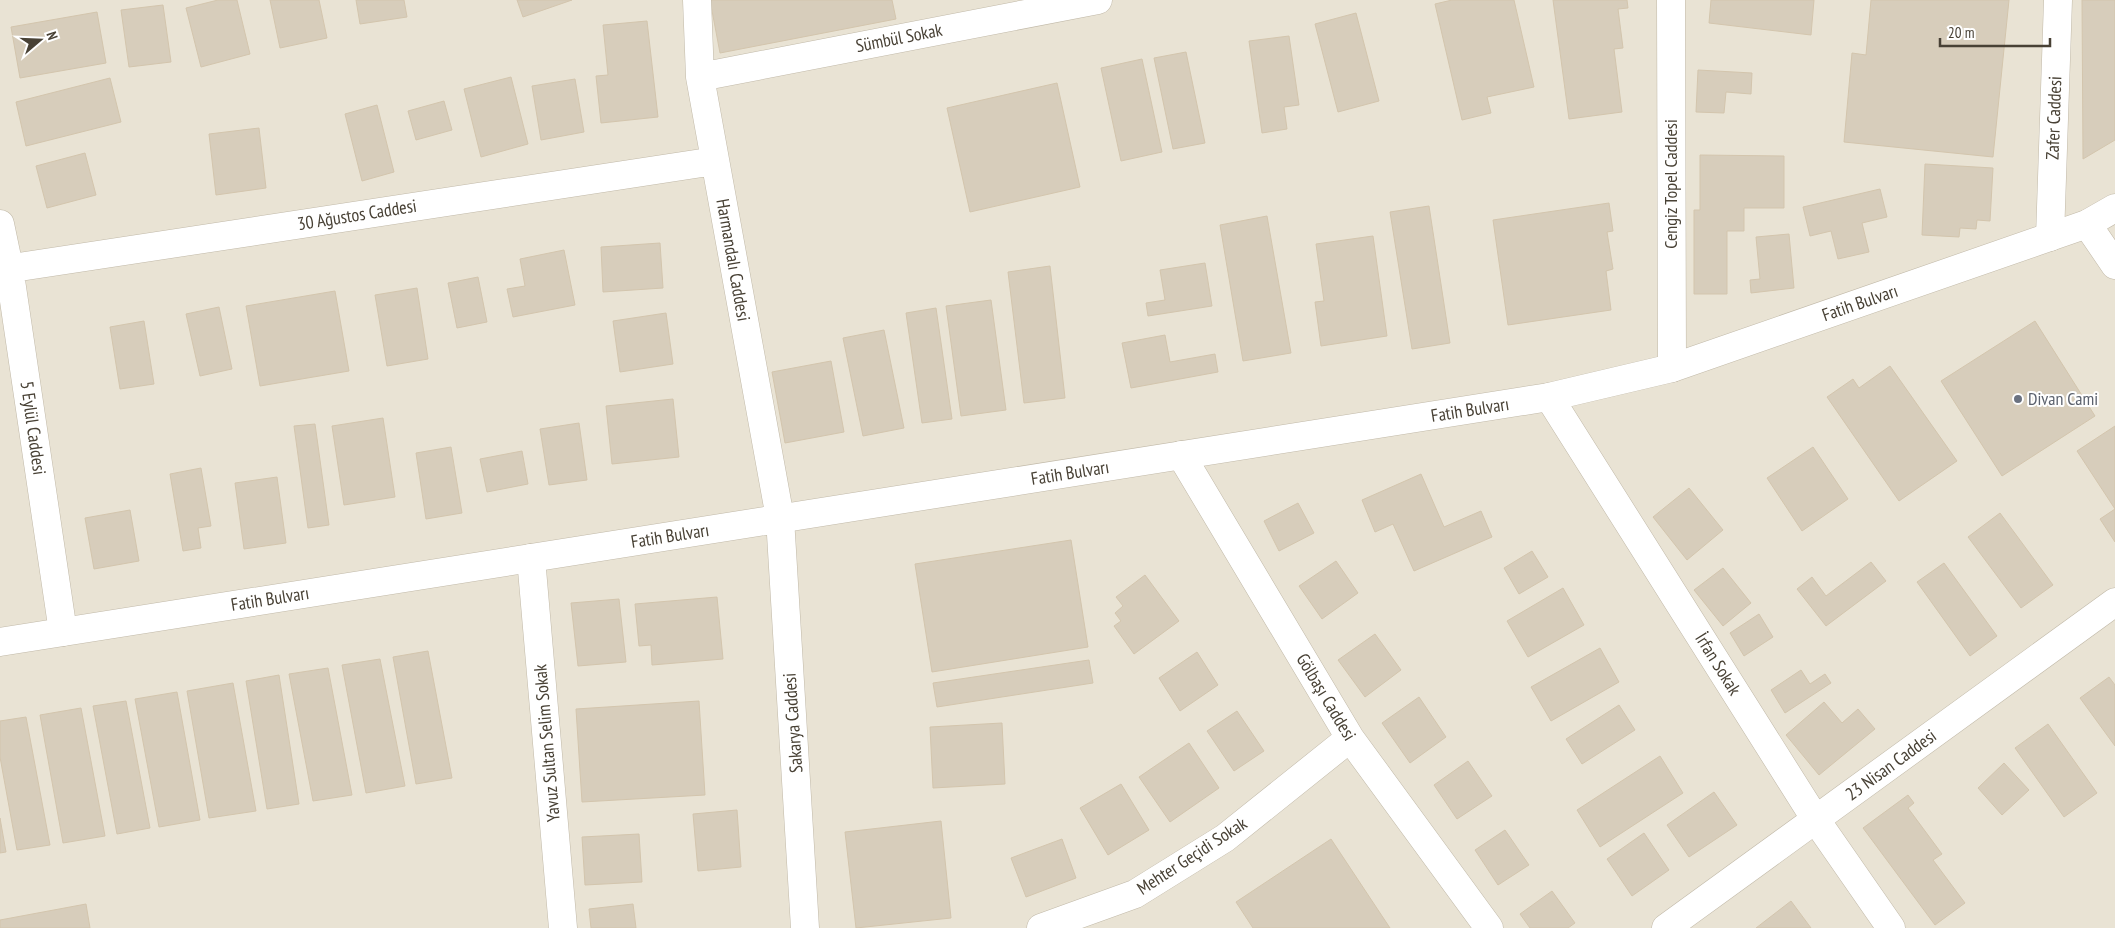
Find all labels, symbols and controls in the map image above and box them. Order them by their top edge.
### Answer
north arrow [15,15,65,65]
scale bar [1940,15,2050,47]
street label: Sümbül Sokak [854,18,944,57]
text: 20 m [1948,23,1974,42]
text: N [43,29,62,42]
street label: Zafer Caddesi [2041,76,2066,160]
street label: Cengiz Topel Caddesi [1659,119,1682,249]
street label: 30 Ağustos Caddesi [296,194,418,235]
street label: Harmandalı Caddesi [711,197,756,323]
street label: Fatih Bulvarı [1819,279,1901,326]
street label: 5 Eylül Caddesi [16,379,51,476]
place label: Divan Cami [2028,387,2098,410]
street label: Fatih Bulvarı [1429,392,1511,427]
marker: Divan Cami [2012,393,2024,405]
street label: Fatih Bulvarı [1029,455,1111,490]
street label: Fatih Bulvarı [629,518,711,553]
street label: Fatih Bulvarı [229,581,311,616]
street label: İrfan Sokak [1690,628,1747,699]
street label: Gölbaşı Caddesi [1291,649,1361,745]
street label: Yavuz Sultan Selim Sokak [528,663,565,823]
street label: Sakarya Caddesi [778,672,807,774]
street label: 23 Nisan Caddesi [1841,724,1941,805]
street label: Mehter Geçidi Sokak [1132,811,1251,900]

